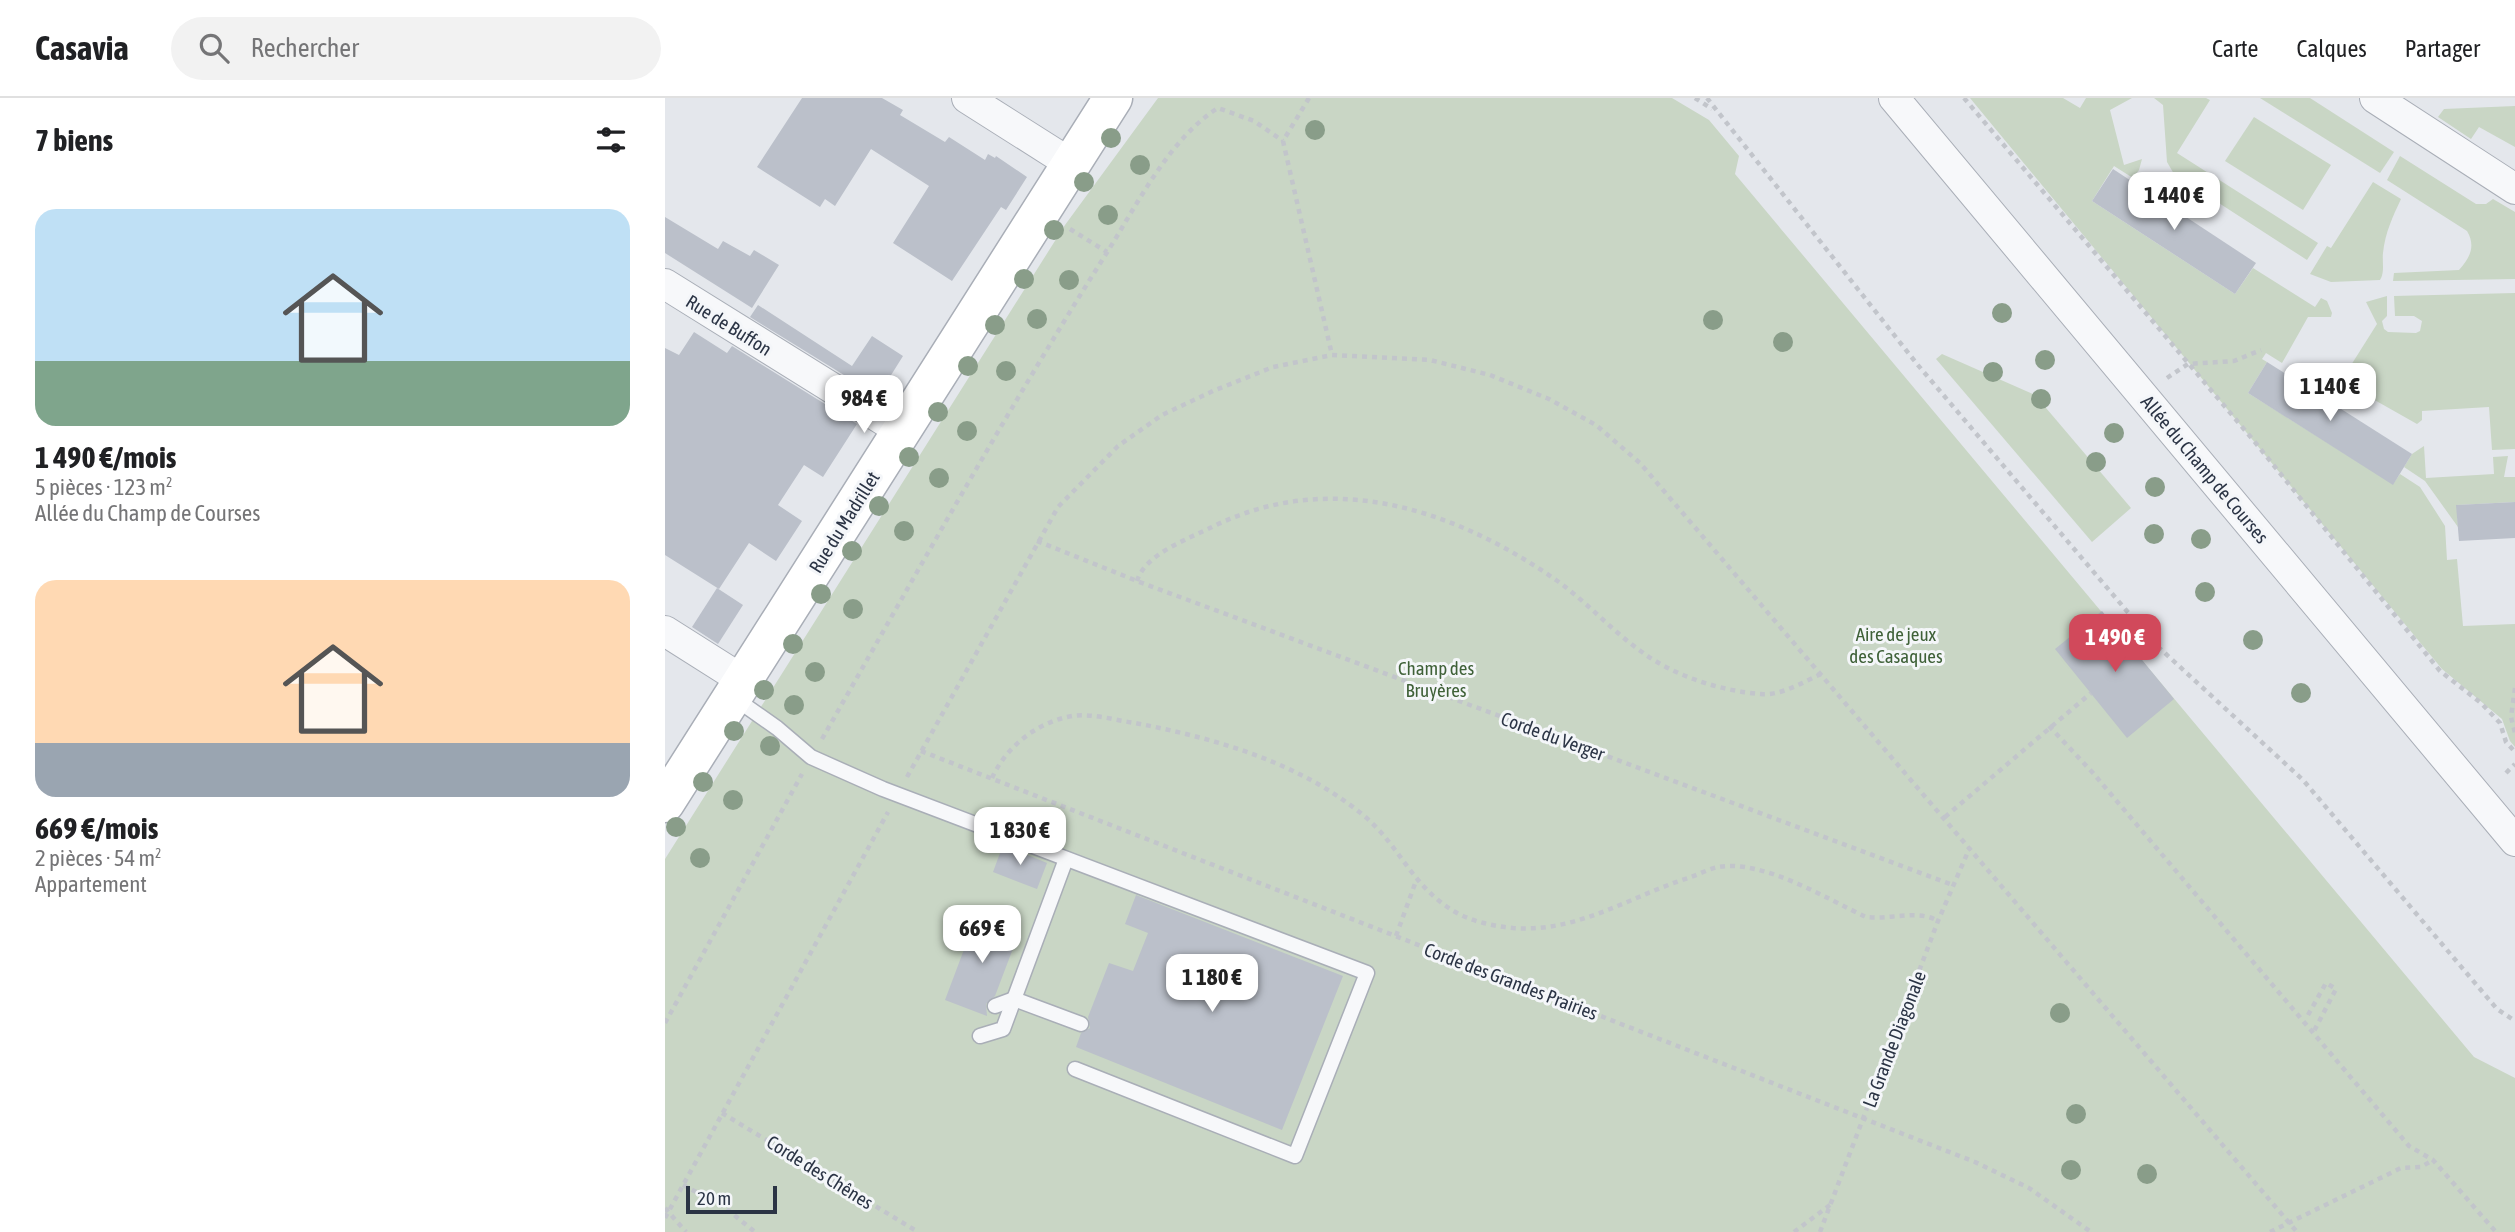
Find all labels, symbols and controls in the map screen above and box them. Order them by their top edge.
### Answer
search box [171,17,661,80]
text: Casavia [35,29,129,67]
icon: search [195,29,233,67]
text: Rechercher [251,33,359,63]
text: Carte [2212,35,2258,62]
text: Calques [2296,35,2367,62]
text: Partager [2405,35,2480,62]
icon: filters [592,121,630,159]
text: 7 biens [35,123,113,157]
pin: 1 440 € [2109,172,2239,232]
text: 1 440 € [2144,182,2204,208]
icon: home [270,255,396,381]
street label: Rue de Buffon [682,290,776,360]
pin: 1 140 € [2265,364,2395,423]
text: 1 140 € [2300,373,2360,399]
pin: 984 € [815,376,913,435]
text: 984 € [841,385,887,411]
street label: Allée du Champ de Courses [2137,391,2273,548]
text: 1 490 €/mois [35,440,176,474]
street label: Rue du Madrillet [804,467,884,577]
text: 5 pièces · 123 m² [35,474,172,500]
text: Allée du Champ de Courses [35,500,260,526]
pin: 1 490 € [2050,614,2180,674]
park label: Aire de jeux des Casaques [1849,623,1943,667]
text: 1 490 € [2085,624,2145,650]
icon: home [270,626,396,752]
park label: Champ des Bruyères [1398,657,1474,701]
street label: Corde du Verger [1498,707,1608,765]
pin: 1 830 € [955,808,1085,867]
text: 669 €/mois [35,811,158,845]
text: 1 830 € [990,817,1050,843]
text: 2 pièces · 54 m² [35,845,162,871]
text: Appartement [35,871,147,897]
pin: 669 € [933,906,1031,965]
text: 669 € [959,915,1005,941]
street label: Corde des Grandes Prairies [1421,938,1601,1024]
pin: 1 180 € [1147,954,1277,1014]
text: 1 180 € [1182,964,1242,990]
street label: La Grande Diagonale [1858,968,1930,1110]
street label: Corde des Chênes [763,1131,877,1214]
scale bar [686,1183,777,1215]
text: 20 m [697,1187,731,1209]

